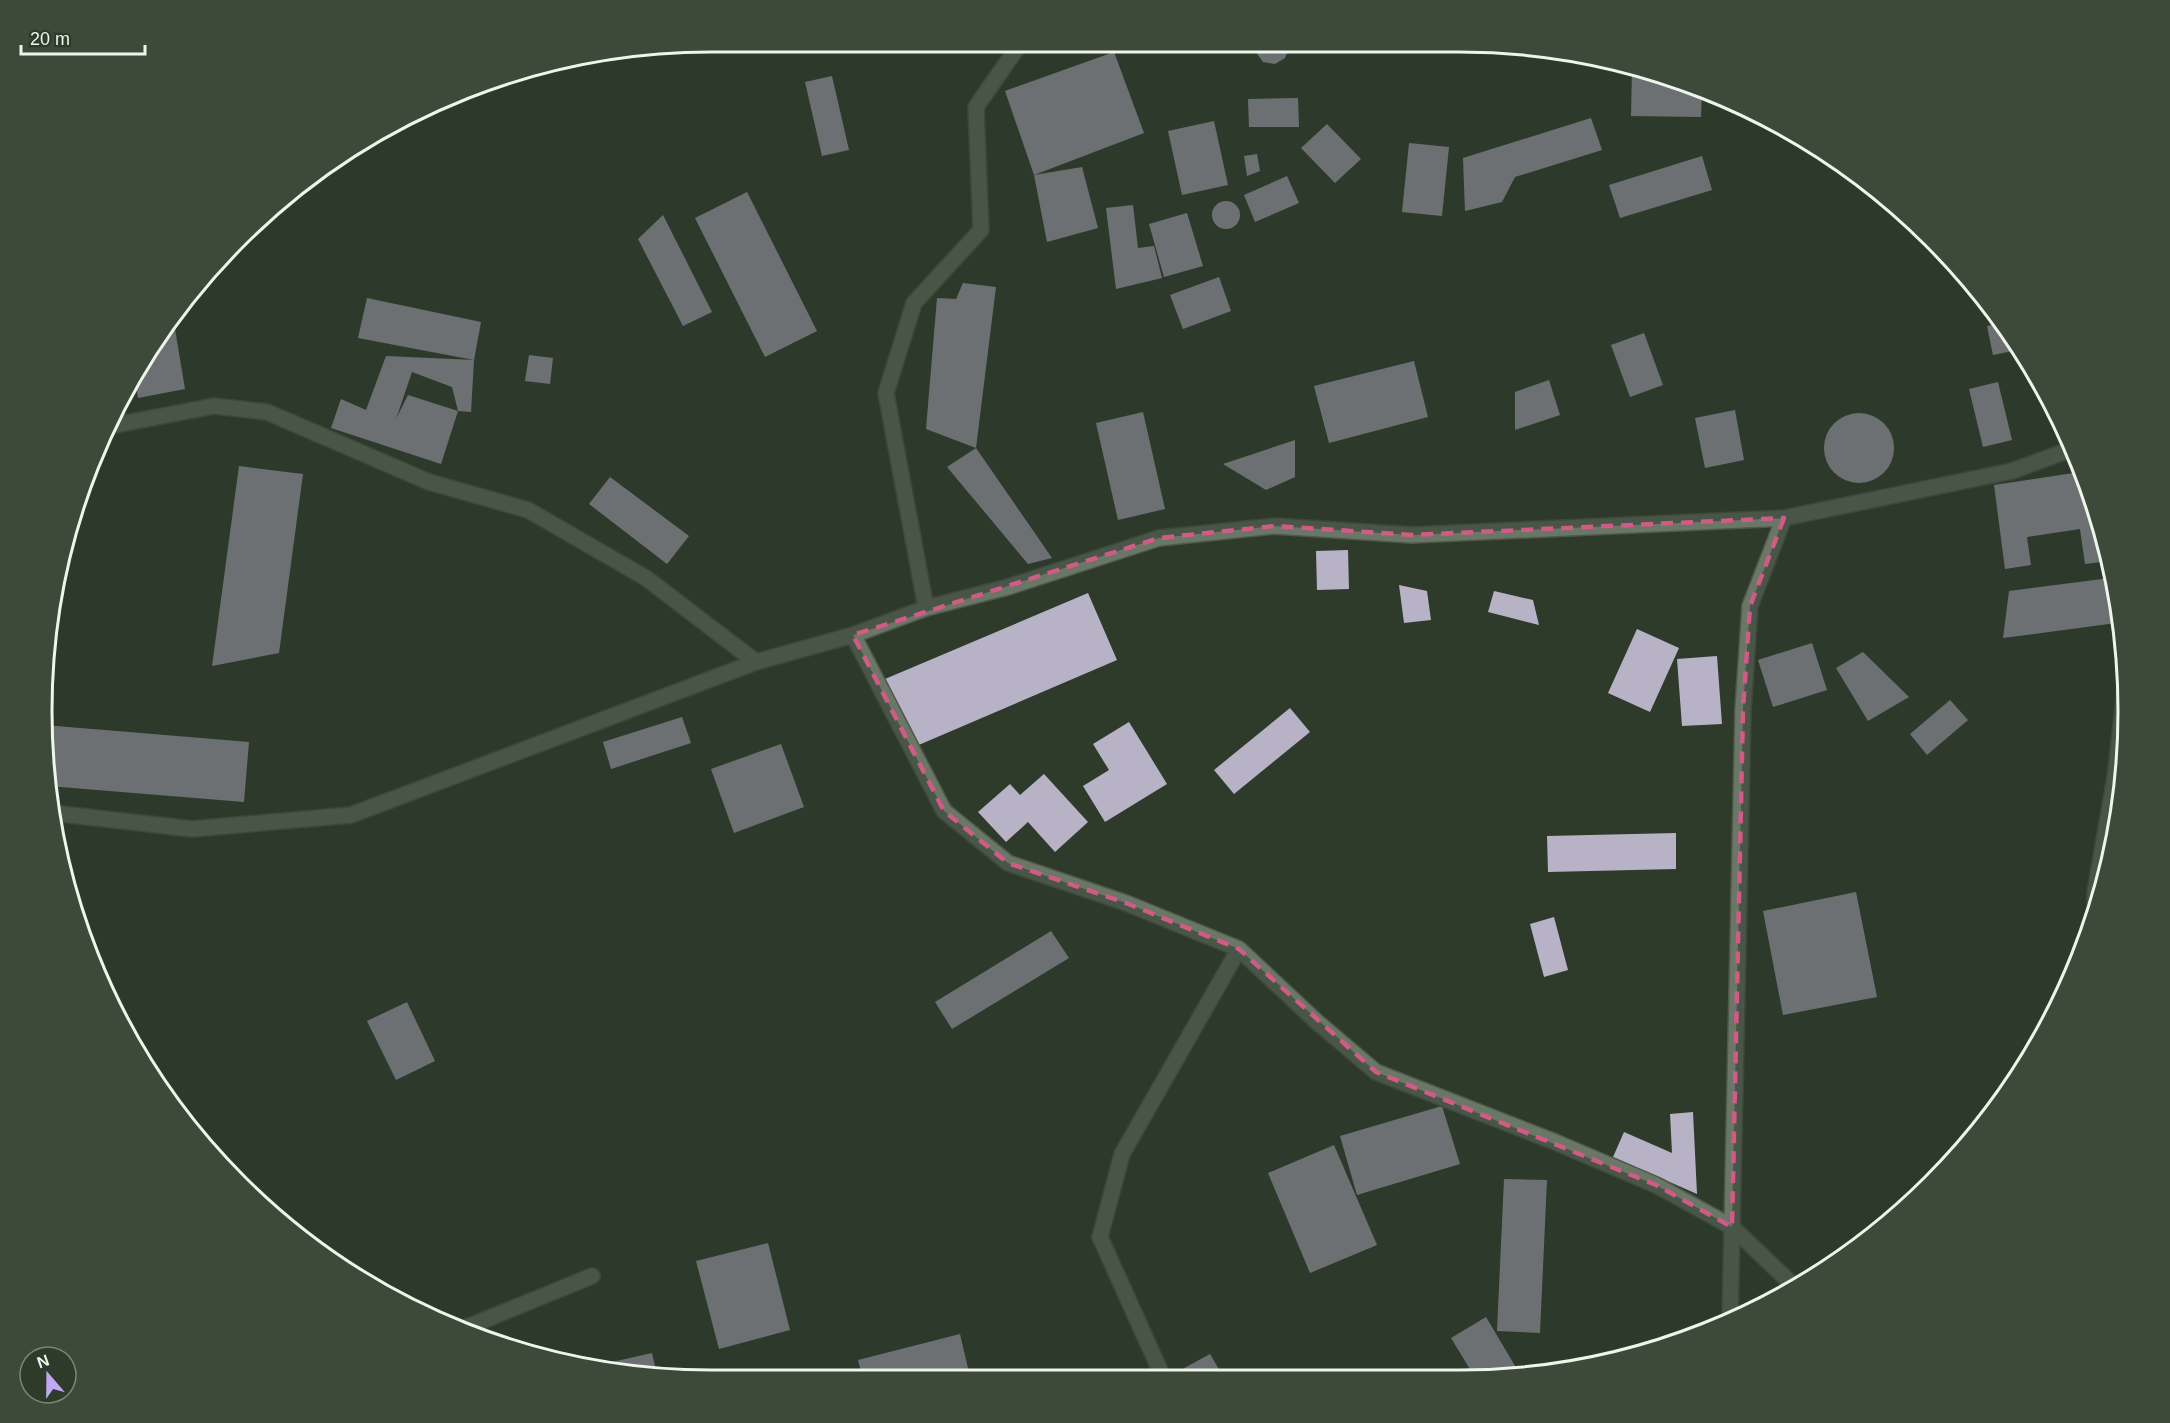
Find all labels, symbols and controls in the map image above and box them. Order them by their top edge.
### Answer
scale bar [21,18,146,56]
text: 20 m [30,29,70,49]
north arrow [18,1345,78,1405]
text: N [35,1351,51,1371]

